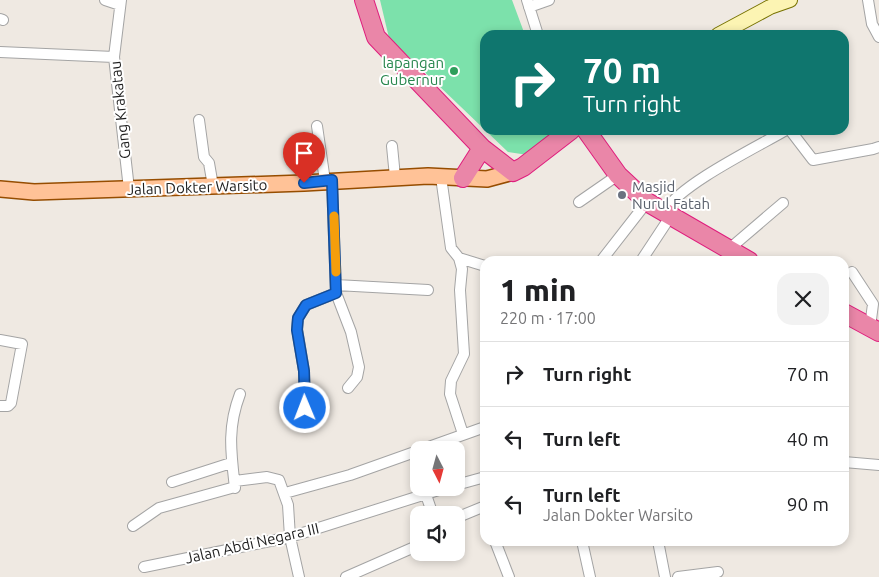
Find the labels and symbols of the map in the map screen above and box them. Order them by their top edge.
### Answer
place label: lapangan Gubernur [380,54,444,88]
street label: Gang Krakatau [106,60,134,160]
marker: lapangan Gubernur [448,65,460,77]
pin [283,132,325,183]
street label: Jalan Dokter Warsito [126,176,268,198]
place label: Masjid Nurul Fatah [632,178,710,212]
marker: Masjid Nurul Fatah [616,189,628,201]
position arrow [278,381,330,433]
north arrow [410,441,465,496]
street label: Jalan Abdi Negara III [183,519,321,567]

